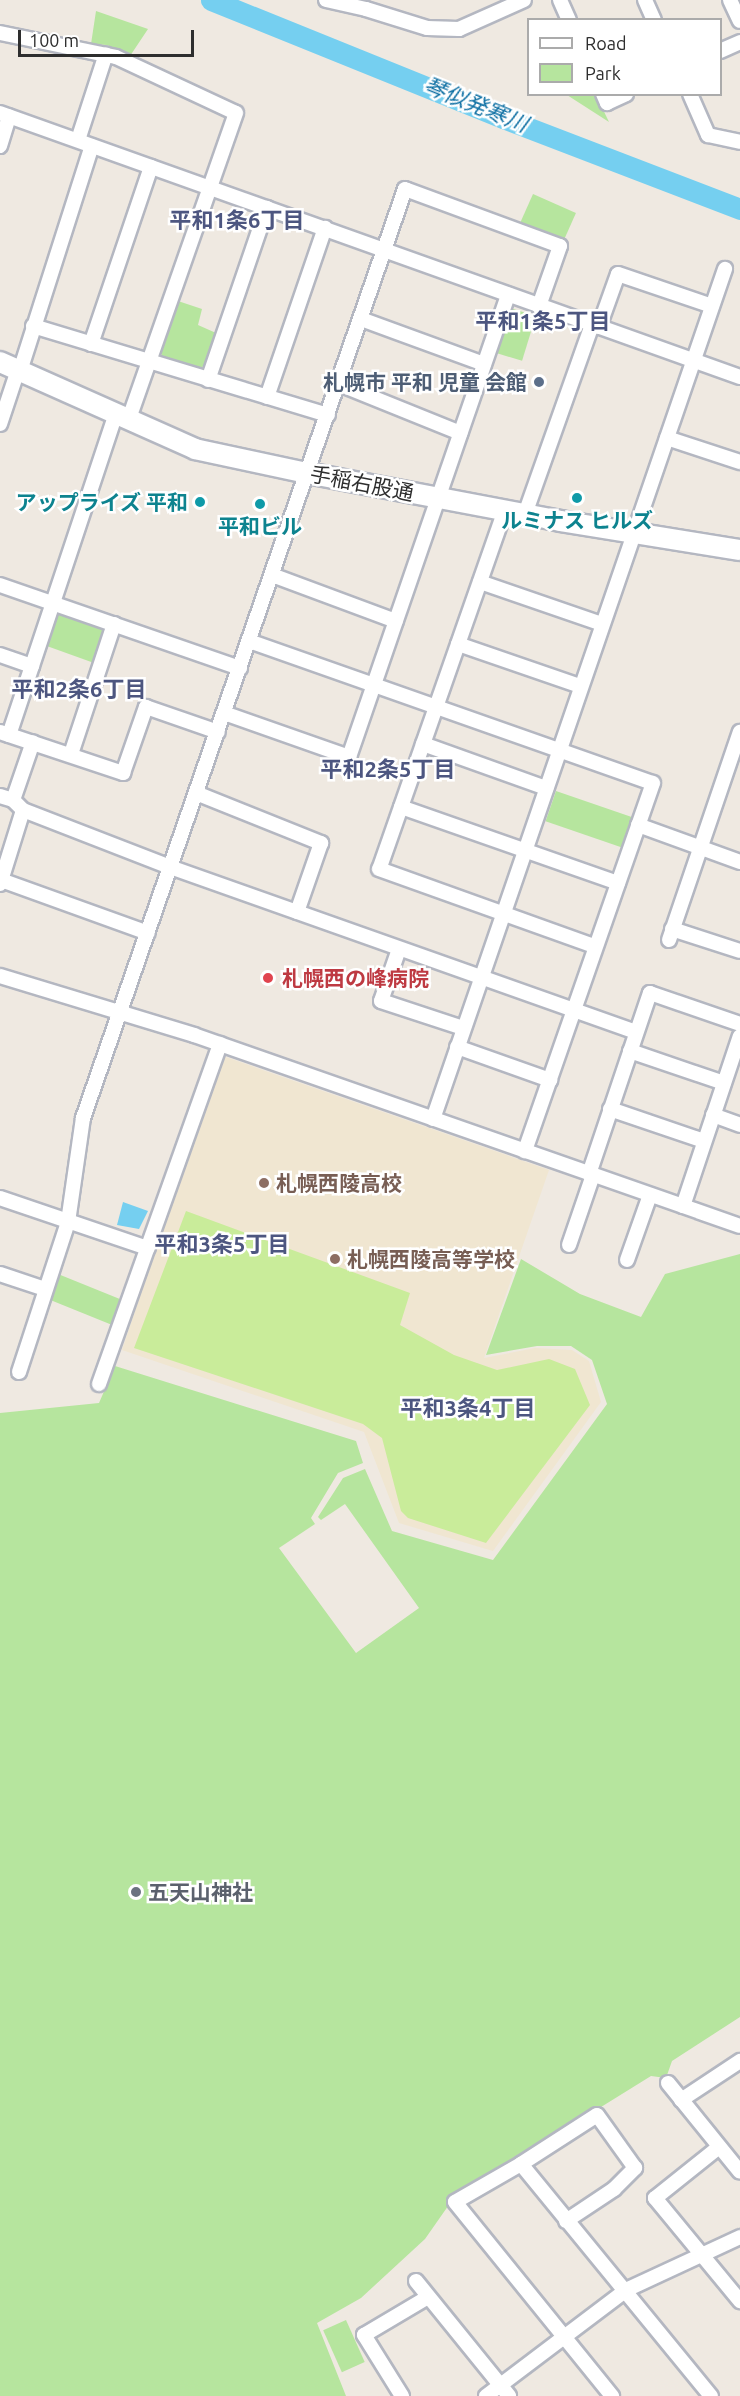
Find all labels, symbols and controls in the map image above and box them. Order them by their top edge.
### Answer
scale bar [21,18,196,56]
legend [527,18,722,96]
text: 100 m [29,30,79,50]
text: Road [585,33,627,53]
text: Park [585,63,621,83]
water label: 琴似発寒川 [420,71,532,137]
district label: 平和1条6丁目 [170,207,304,233]
district label: 平和1条5丁目 [476,308,610,334]
place label: 札幌市 平和 児童 会館 [323,369,527,395]
marker: 札幌市 平和 児童 会館 [532,375,546,389]
street label: 手稲右股通 [308,461,416,505]
place label: アップライズ 平和 [15,489,188,515]
marker: ルミナス ヒルズ [570,491,584,505]
marker: アップライズ 平和 [193,495,207,509]
marker: 平和ビル [253,497,267,511]
place label: ルミナス ヒルズ [501,507,653,533]
place label: 平和ビル [218,513,302,539]
district label: 平和2条6丁目 [12,676,146,702]
district label: 平和2条5丁目 [321,756,455,782]
place label: 札幌西の峰病院 [282,965,429,991]
marker: 札幌西の峰病院 [259,969,277,987]
place label: 札幌西陵高校 [276,1170,402,1196]
marker: 札幌西陵高校 [257,1176,271,1190]
district label: 平和3条5丁目 [155,1231,289,1257]
place label: 札幌西陵高等学校 [347,1246,515,1272]
marker: 札幌西陵高等学校 [328,1252,342,1266]
district label: 平和3条4丁目 [401,1395,535,1421]
place label: 五天山神社 [148,1879,253,1905]
marker: 五天山神社 [129,1885,143,1899]

